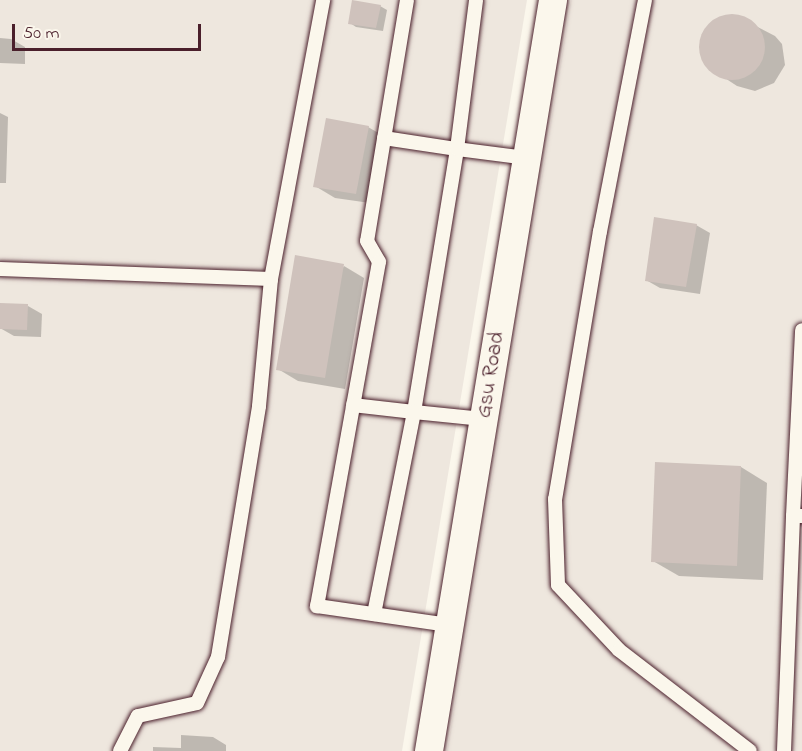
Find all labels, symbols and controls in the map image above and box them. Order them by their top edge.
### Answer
scale bar [15,12,204,50]
text: 50 m [23,21,60,47]
street label: Gsu Road [472,330,510,420]

